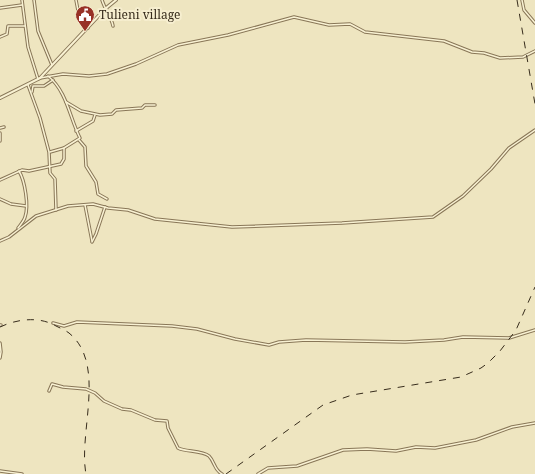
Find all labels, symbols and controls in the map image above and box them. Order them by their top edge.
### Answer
public building icon: Tulieni village [74,4,96,32]
place label: Tulieni village [99,6,181,23]

